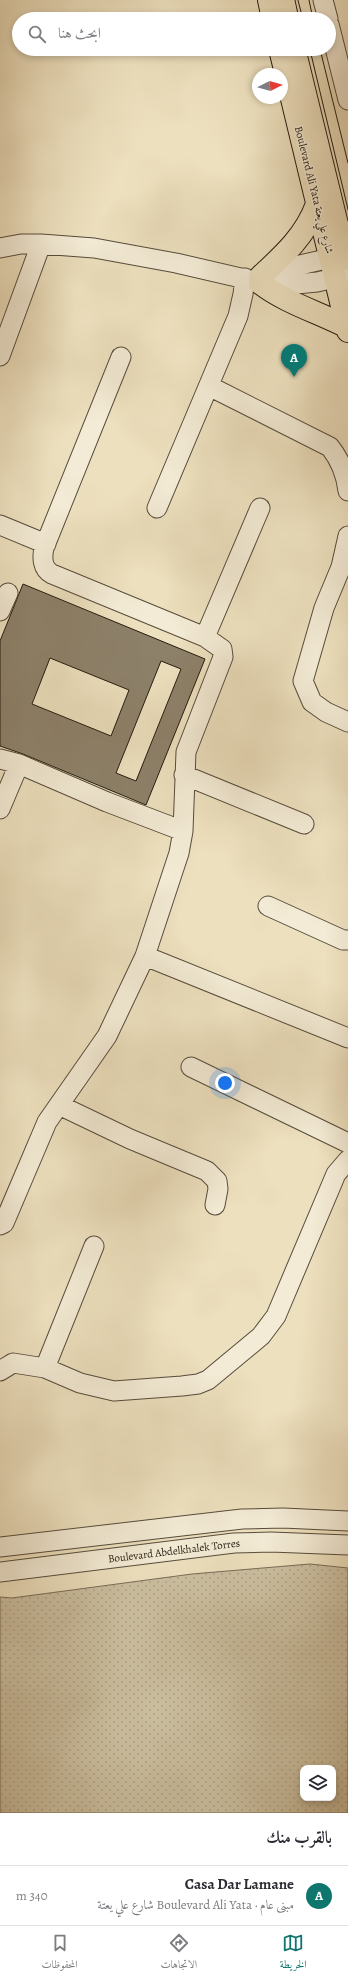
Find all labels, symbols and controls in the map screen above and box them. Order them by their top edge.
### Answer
search box [12,12,336,56]
icon: search [26,23,48,45]
text: ابحث هنا [58,23,101,43]
north arrow [252,68,288,104]
street label: Boulevard Ali Yata شارع علي يعتة [288,125,337,256]
pin: A [281,344,307,377]
your location [215,1073,235,1093]
street label: Boulevard Abdelkhalek Torres [107,1535,241,1567]
map controls [300,1765,336,1801]
button: layers [300,1765,336,1801]
text: بالقرب منك [266,1826,332,1849]
text: Casa Dar Lamane [185,1874,294,1894]
text: 340 m [16,1887,48,1904]
text: A [315,1887,323,1904]
text: مبنى عام · Boulevard Ali Yata شارع علي يعتة [97,1896,294,1913]
tab: المحفوظات [41,1932,78,1975]
tab: الاتجاهات [160,1932,197,1975]
tab: الخريطة [280,1932,307,1975]

